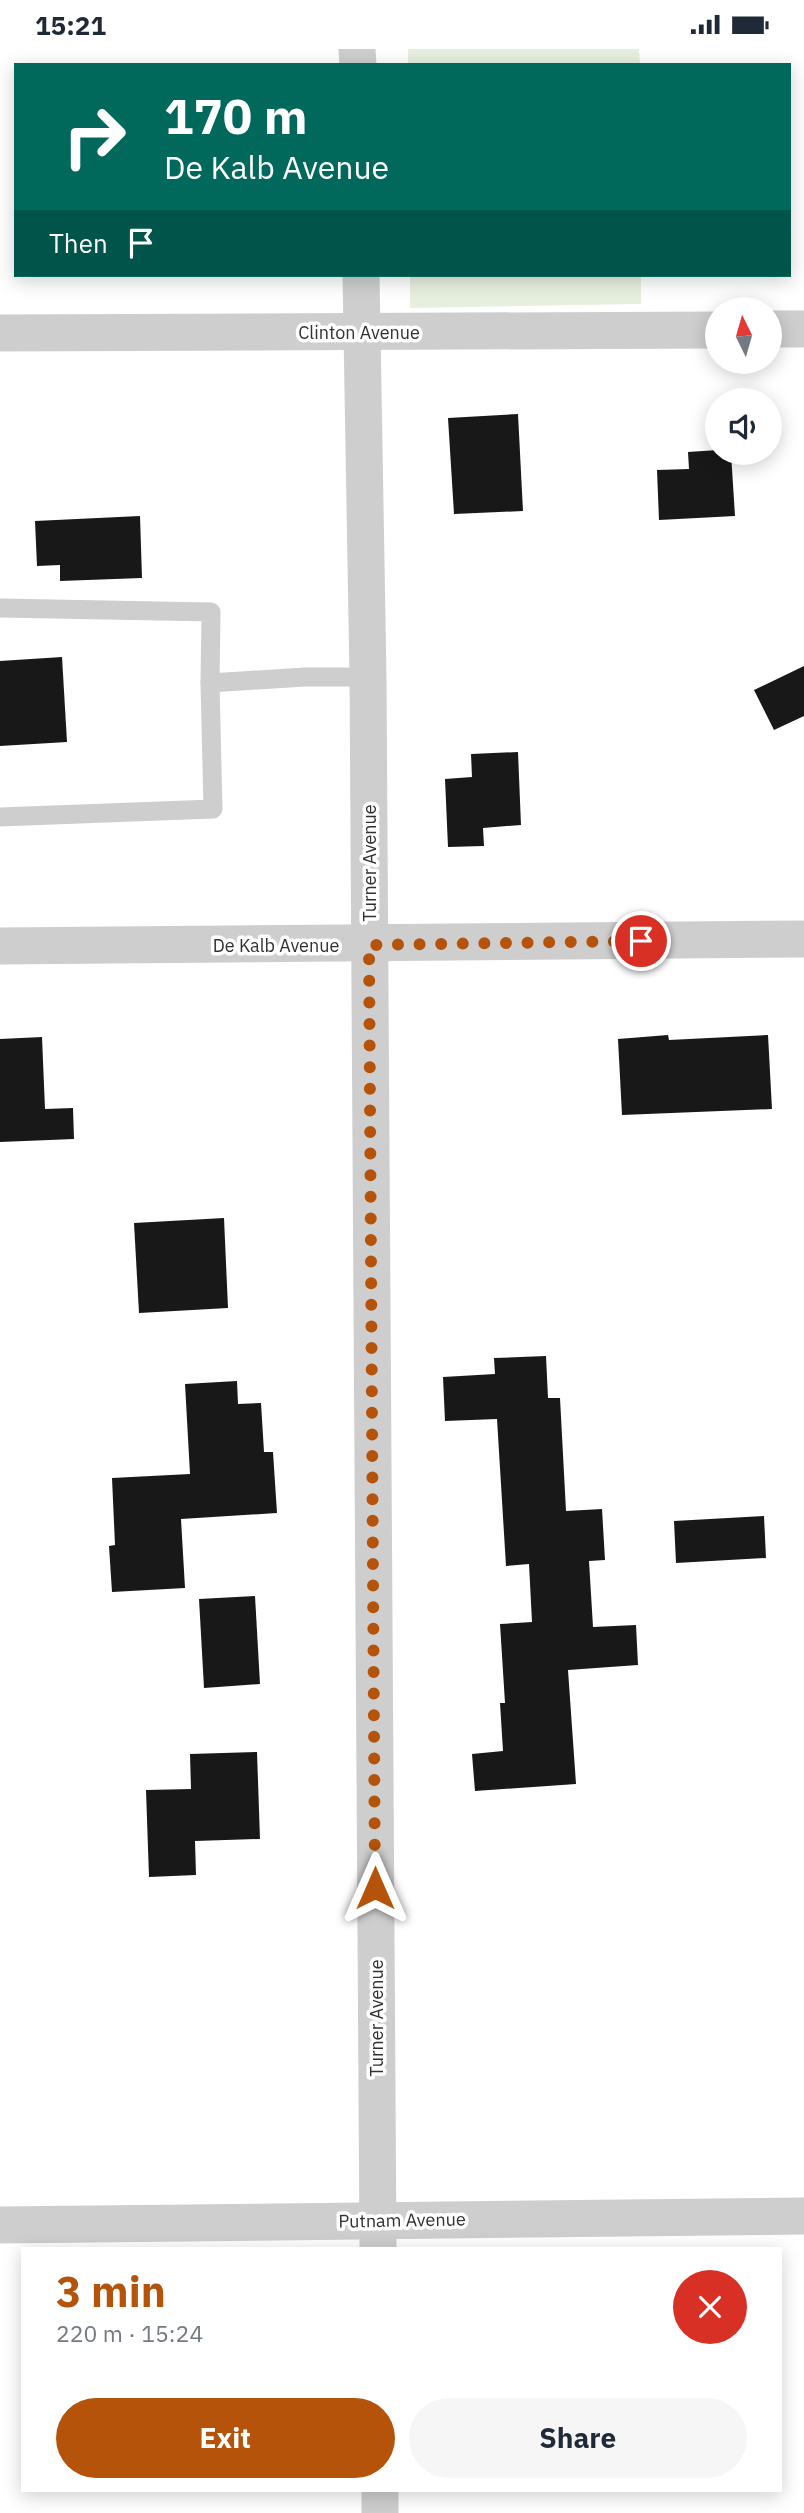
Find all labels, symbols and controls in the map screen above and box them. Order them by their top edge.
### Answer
text: 15:21 [35,8,106,42]
text: 170 m [164,84,308,147]
icon: right [49,91,140,182]
text: De Kalb Avenue [164,146,389,188]
icon: arrive [122,224,160,262]
text: Then [49,226,108,260]
north arrow [705,297,782,375]
map controls [705,297,782,465]
street label: Clinton Avenue [298,321,420,344]
button: sound [705,388,782,465]
street label: Turner Avenue [358,804,381,922]
pin [611,911,671,971]
icon: arrive [622,922,660,960]
street label: De Kalb Avenue [213,934,339,957]
position arrow [338,1851,412,1925]
street label: Turner Avenue [365,1959,388,2077]
street label: Putnam Avenue [338,2207,466,2233]
text: 3 min [56,2264,166,2319]
button: close [673,2270,747,2344]
text: 220 m · 15:24 [56,2318,203,2348]
button: Exit [56,2398,395,2478]
button: Share [409,2398,747,2478]

